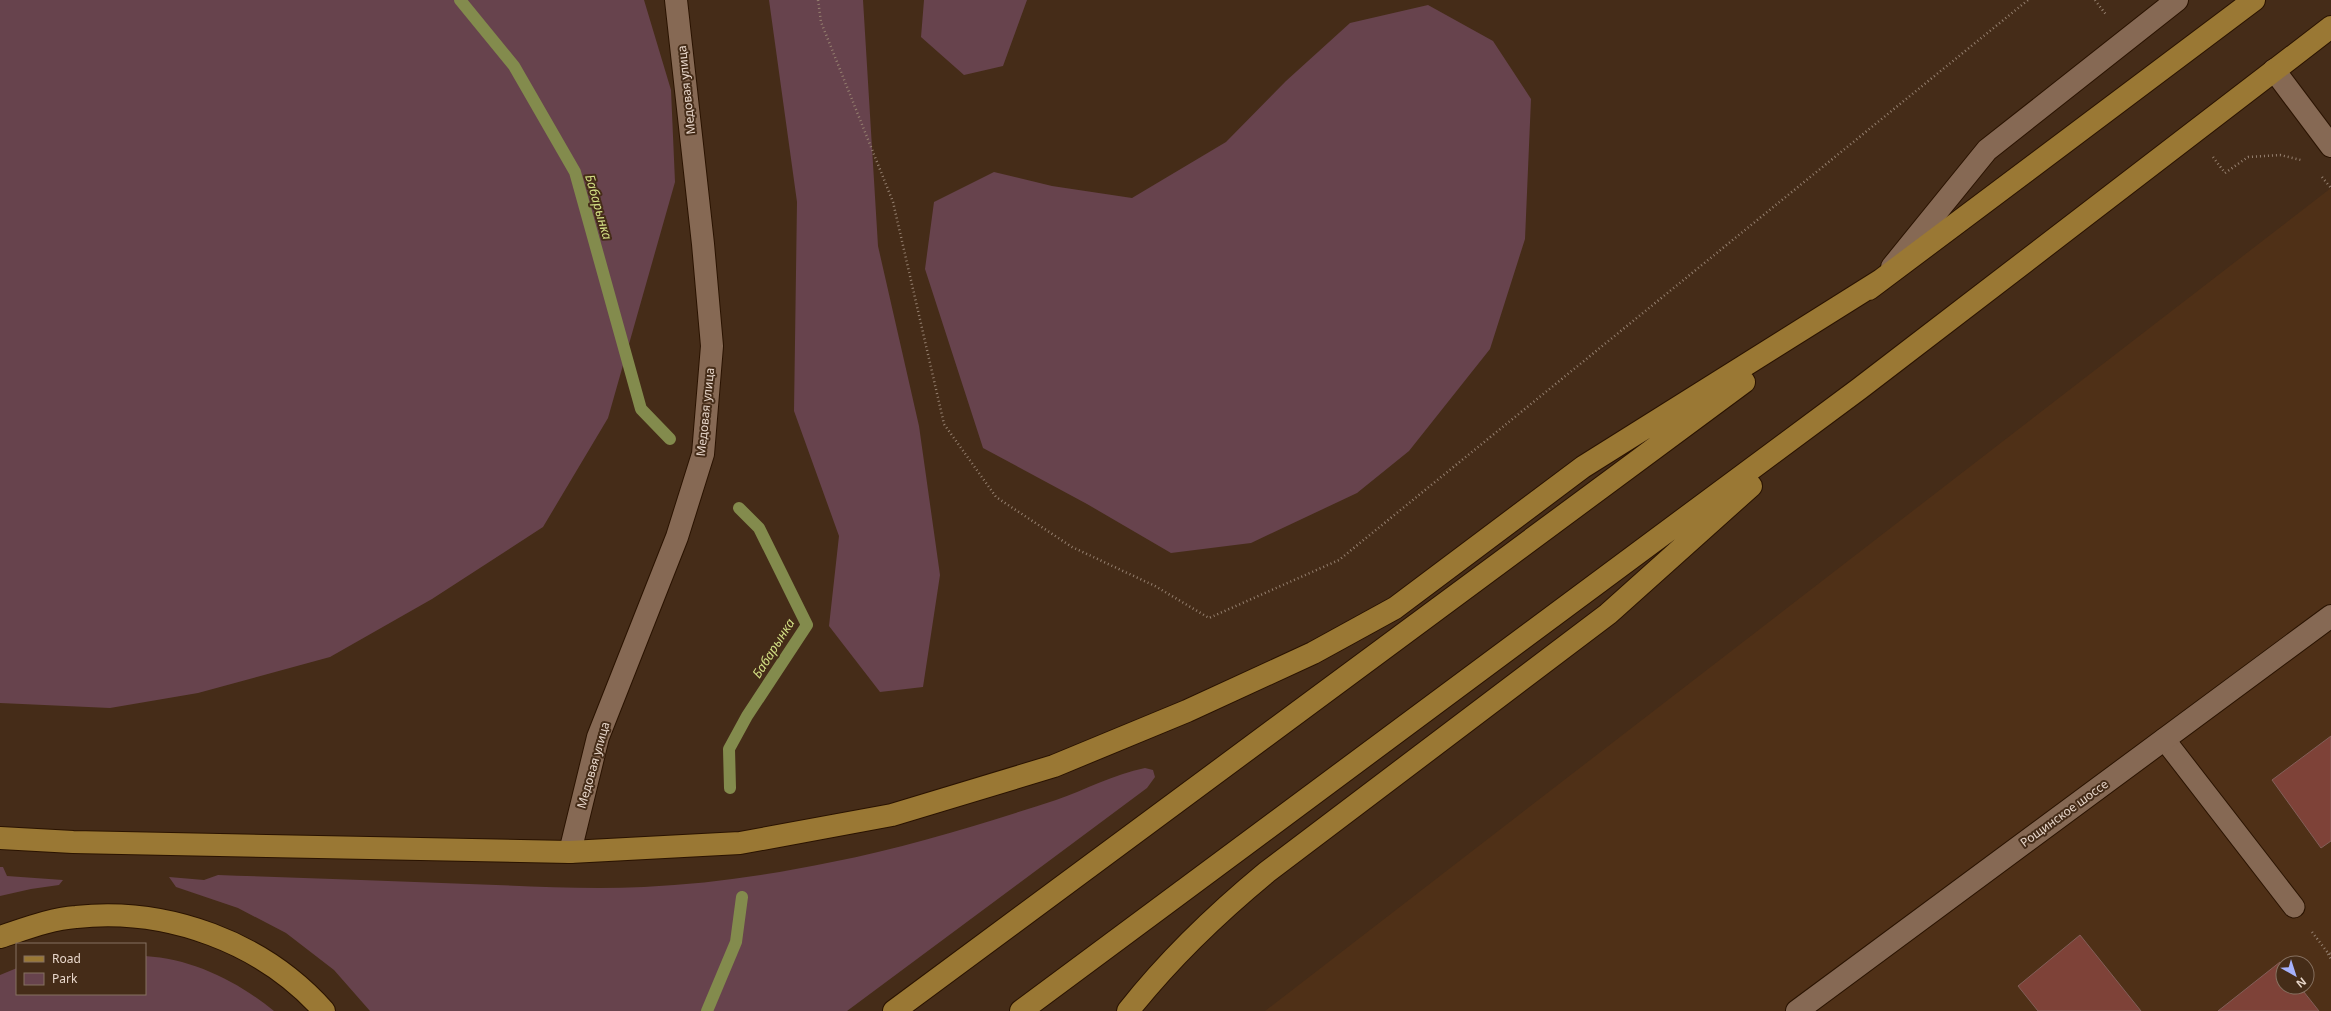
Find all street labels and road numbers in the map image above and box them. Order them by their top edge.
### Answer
street label: Медовая улица [673,45,699,135]
street label: Медовая улица [692,367,718,457]
street label: Медовая улица [573,720,613,810]
street label: Рощинское шоссе [2017,775,2112,851]

